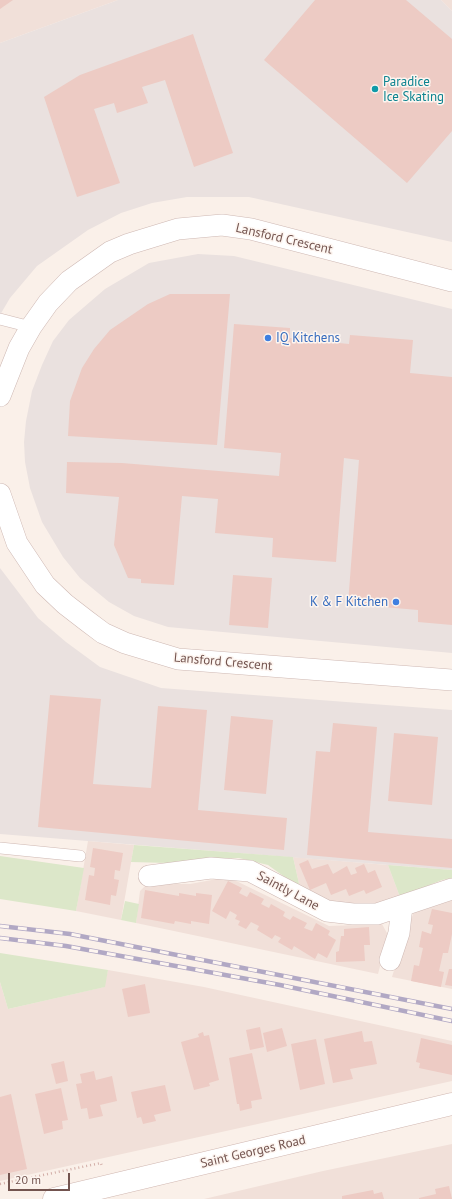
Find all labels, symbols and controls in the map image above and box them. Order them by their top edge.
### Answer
place label: Paradice Ice Skating [383,74,444,105]
marker: Paradice Ice Skating [370,84,380,94]
street label: Lansford Crescent [234,220,334,258]
place label: IQ Kitchens [276,330,340,346]
marker: IQ Kitchens [263,333,273,343]
place label: K & F Kitchen [310,594,388,610]
marker: K & F Kitchen [391,597,401,607]
street label: Lansford Crescent [173,650,273,674]
street label: Saintly Lane [254,868,322,914]
street label: Saint Georges Road [199,1132,307,1172]
scale bar [10,1165,72,1191]
text: 20 m [15,1172,41,1187]

